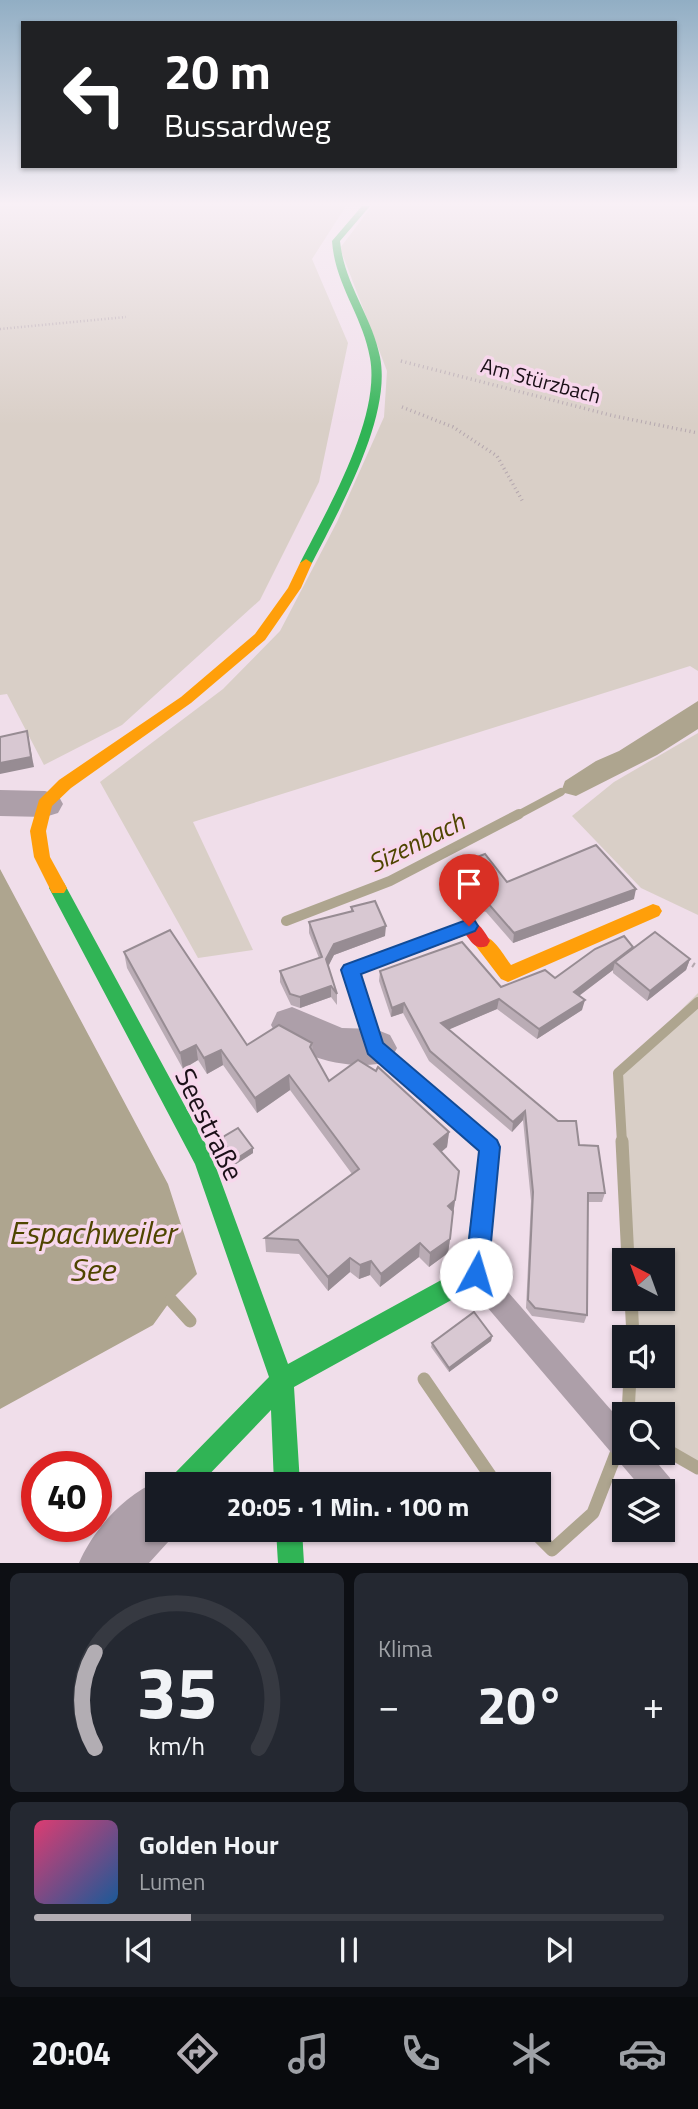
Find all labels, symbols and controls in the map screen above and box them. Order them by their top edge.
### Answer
text: 20 m [164,33,271,108]
icon: left [49,49,140,140]
text: Bussardweg [164,101,331,149]
street label: Am Stürzbach [477,349,605,411]
water label: Sizenbach [361,801,472,882]
pin [439,854,499,926]
icon: arrive [450,865,488,903]
street label: Seestraße [164,1061,256,1187]
water label: Espachweiler See [9,1208,179,1293]
position arrow [439,1237,513,1311]
north arrow [612,1248,676,1311]
map controls [612,1248,675,1542]
button: sound [612,1325,675,1388]
button: search [612,1402,675,1465]
speed limit sign: 40 [21,1451,112,1542]
button: layers [612,1479,675,1542]
text: 20:05 · 1 Min. · 100 m [227,1487,469,1526]
text: Klima [378,1631,432,1666]
text: 35 [136,1637,218,1747]
text: 20° [477,1665,565,1744]
text: − [378,1676,399,1734]
text: + [643,1676,664,1734]
text: km/h [149,1727,205,1765]
text: Golden Hour [139,1825,279,1864]
text: Lumen [139,1864,205,1899]
icon: previous [120,1931,158,1969]
icon: pause [330,1931,368,1969]
icon: next [540,1931,578,1969]
text: 20:04 [31,2029,111,2077]
icon: directions [173,2029,222,2078]
icon: music [284,2029,333,2078]
icon: phone [396,2029,445,2078]
icon: climate [507,2029,556,2078]
icon: car [618,2029,667,2078]

